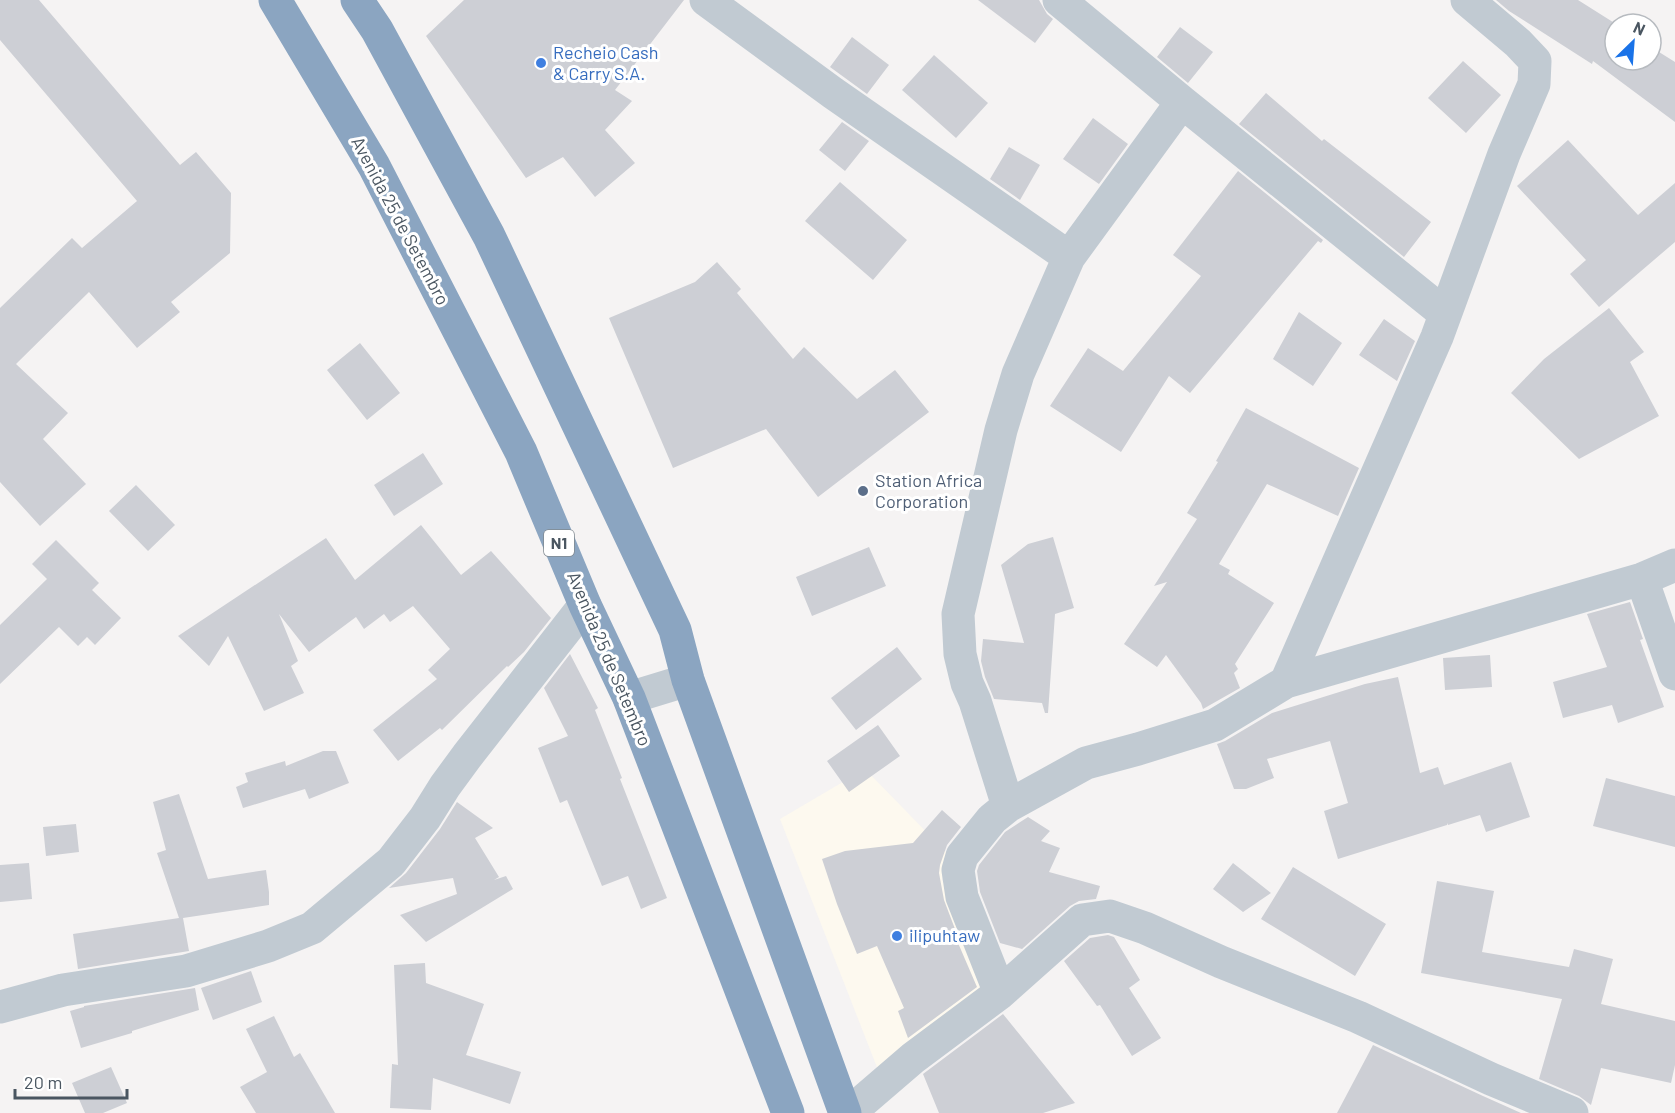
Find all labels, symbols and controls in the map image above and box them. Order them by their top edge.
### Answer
north arrow [1603,12,1663,72]
text: N [1631,17,1648,39]
place label: Recheio Cash & Carry S.A. [553,41,658,84]
marker: Recheio Cash & Carry S.A. [534,56,548,70]
street label: Avenida 25 de Setembro [347,133,455,308]
place label: Station Africa Corporation [875,469,982,512]
marker: Station Africa Corporation [856,484,870,498]
road number: N1 [544,530,574,556]
street label: Avenida 25 de Setembro [563,568,657,749]
place label: ilipuhtaw [909,924,980,946]
marker: ilipuhtaw [890,929,904,943]
scale bar [15,1062,128,1100]
text: 20 m [24,1071,62,1093]

